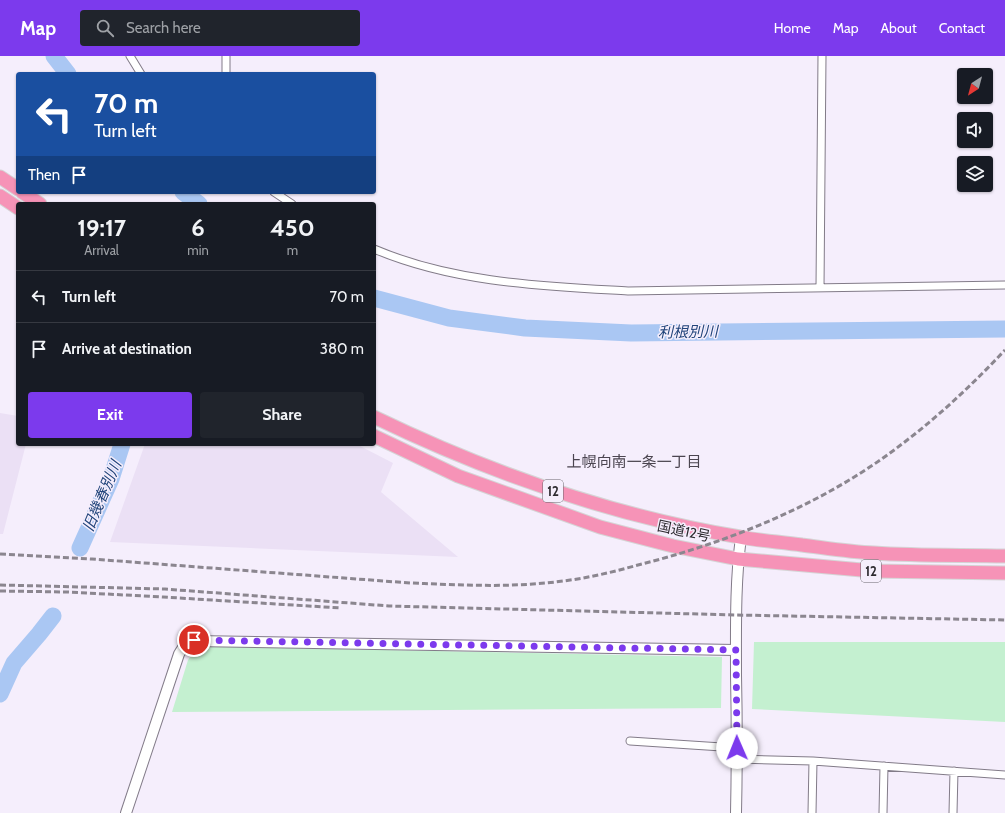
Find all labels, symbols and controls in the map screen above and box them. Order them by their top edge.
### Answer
search box [80,10,360,46]
text: Map [20,17,56,40]
icon: search [94,17,116,39]
text: Search here [126,19,201,37]
text: Home [774,19,811,37]
text: Map [833,19,858,37]
text: About [880,19,917,37]
text: Contact [939,19,985,37]
north arrow [957,68,993,104]
map controls [957,68,993,192]
text: 70 m [94,86,158,120]
icon: left [28,88,80,140]
button: sound [957,112,993,148]
text: Turn left [94,120,157,142]
button: layers [957,156,993,192]
icon: arrive [68,164,90,186]
text: Then [28,166,60,184]
text: 19:17 [77,213,126,242]
text: 6 [191,213,205,242]
text: 450 [270,213,315,242]
text: Arrival [84,242,119,258]
text: min [187,242,209,258]
text: m [287,242,298,258]
icon: left [28,286,50,308]
text: Turn left [62,288,116,306]
text: 70 m [330,288,364,306]
water label: 利根別川 [658,322,720,342]
icon: arrive [28,338,50,360]
text: Arrive at destination [62,340,192,358]
text: 380 m [320,340,364,358]
button: Exit [28,392,192,438]
button: Share [200,392,364,438]
district label: 上幌向南一条一丁目 [566,453,702,471]
water label: 旧幾春別川 [79,456,126,534]
road number: 12 [543,480,563,502]
street label: 国道12号 [656,517,712,545]
road number: 12 [861,560,881,582]
pin [177,623,211,657]
icon: arrive [183,629,205,651]
position arrow [716,727,758,769]

